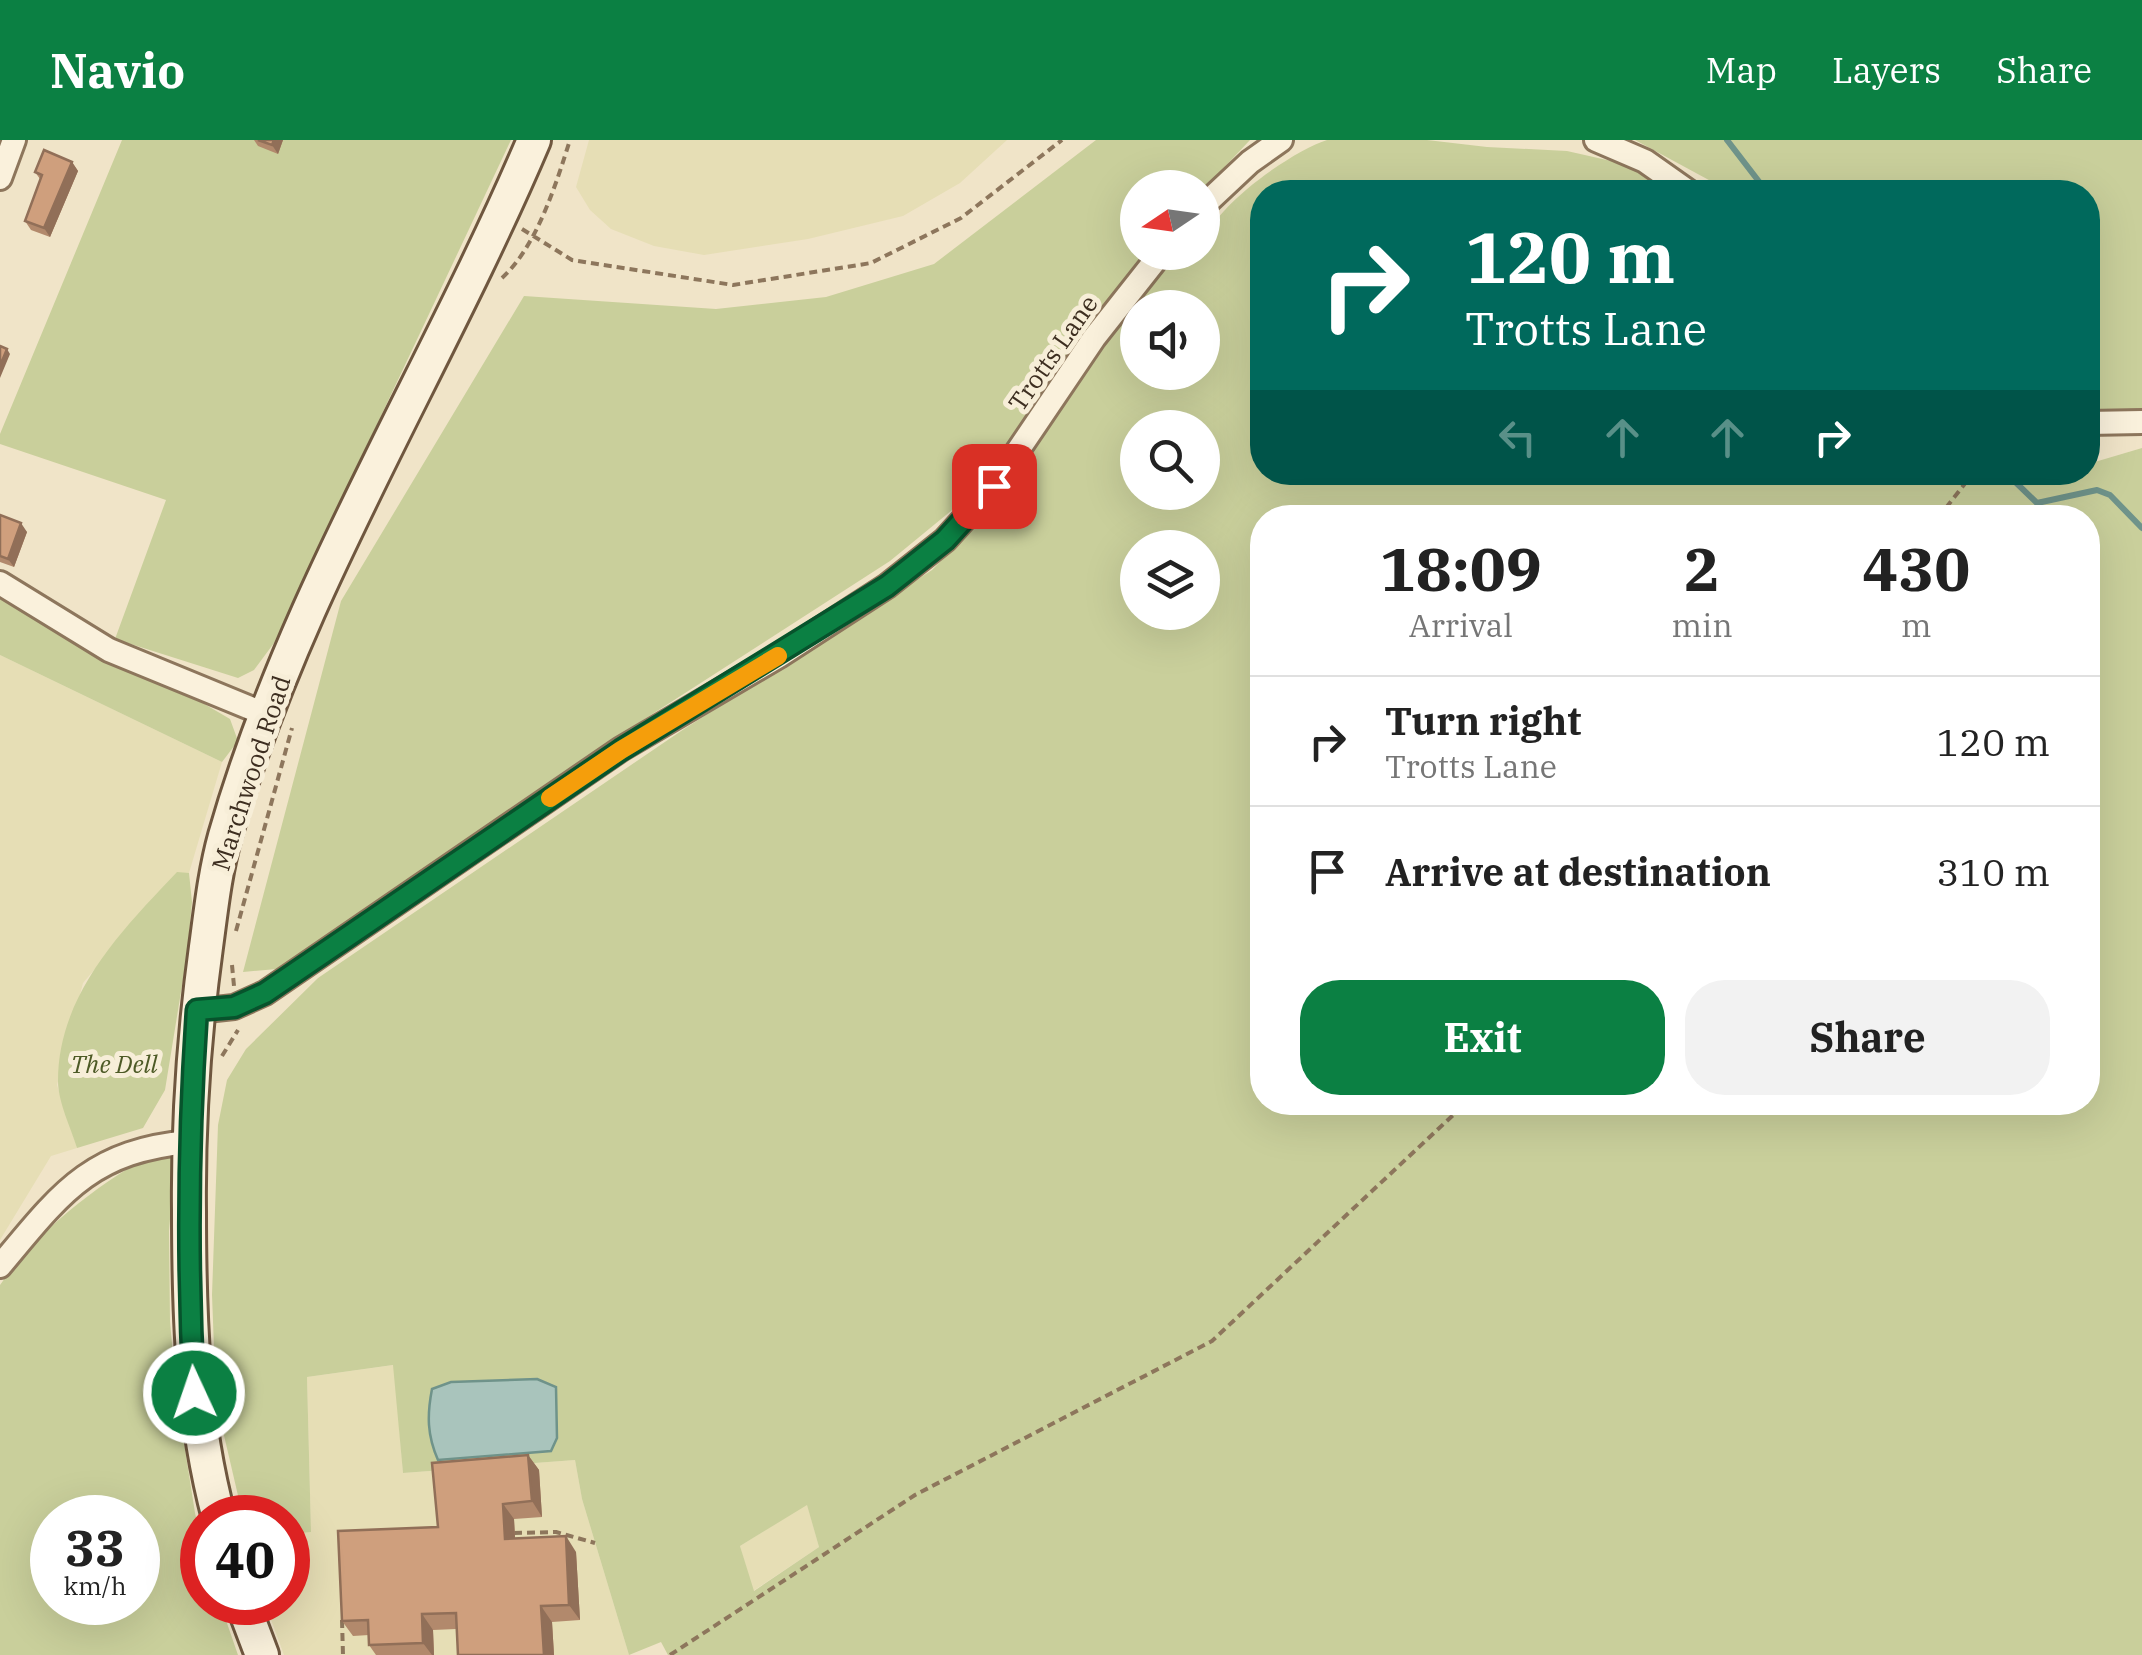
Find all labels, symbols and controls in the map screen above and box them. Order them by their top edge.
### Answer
text: Navio [50,39,185,101]
text: Map [1706,47,1777,93]
text: Layers [1832,47,1941,93]
text: Share [1996,47,2092,93]
north arrow [1120,170,1220,270]
map controls [1120,170,1220,630]
text: 120 m [1465,211,1675,302]
icon: right [1300,220,1430,350]
street label: Trotts Lane [1001,288,1105,417]
button: sound [1120,290,1220,390]
text: Trotts Lane [1465,299,1707,357]
button: search [1120,410,1220,510]
icon: left [1490,410,1545,465]
icon: ahead [1595,410,1650,465]
icon: ahead [1700,410,1755,465]
icon: right [1805,410,1860,465]
pin [952,444,1037,529]
icon: arrive [967,459,1022,514]
text: 18:09 [1380,529,1542,608]
text: 2 [1684,529,1720,608]
text: 430 [1862,529,1970,608]
button: layers [1120,530,1220,630]
text: Arrival [1409,604,1513,646]
text: min [1672,604,1733,646]
text: m [1901,604,1932,646]
street label: Marchwood Road [203,671,298,875]
text: Turn right [1385,696,1581,745]
icon: right [1300,714,1355,769]
text: 120 m [1937,717,2050,766]
text: Trotts Lane [1385,745,1557,787]
icon: arrive [1300,844,1355,899]
text: Arrive at destination [1385,847,1771,896]
text: 310 m [1937,847,2050,896]
button: Exit [1300,980,1665,1095]
button: Share [1685,980,2050,1095]
park label: The Dell [70,1047,159,1080]
position arrow [142,1341,246,1445]
speed limit sign: 40 [180,1495,310,1625]
text: 33 [65,1515,125,1580]
text: km/h [63,1569,127,1602]

